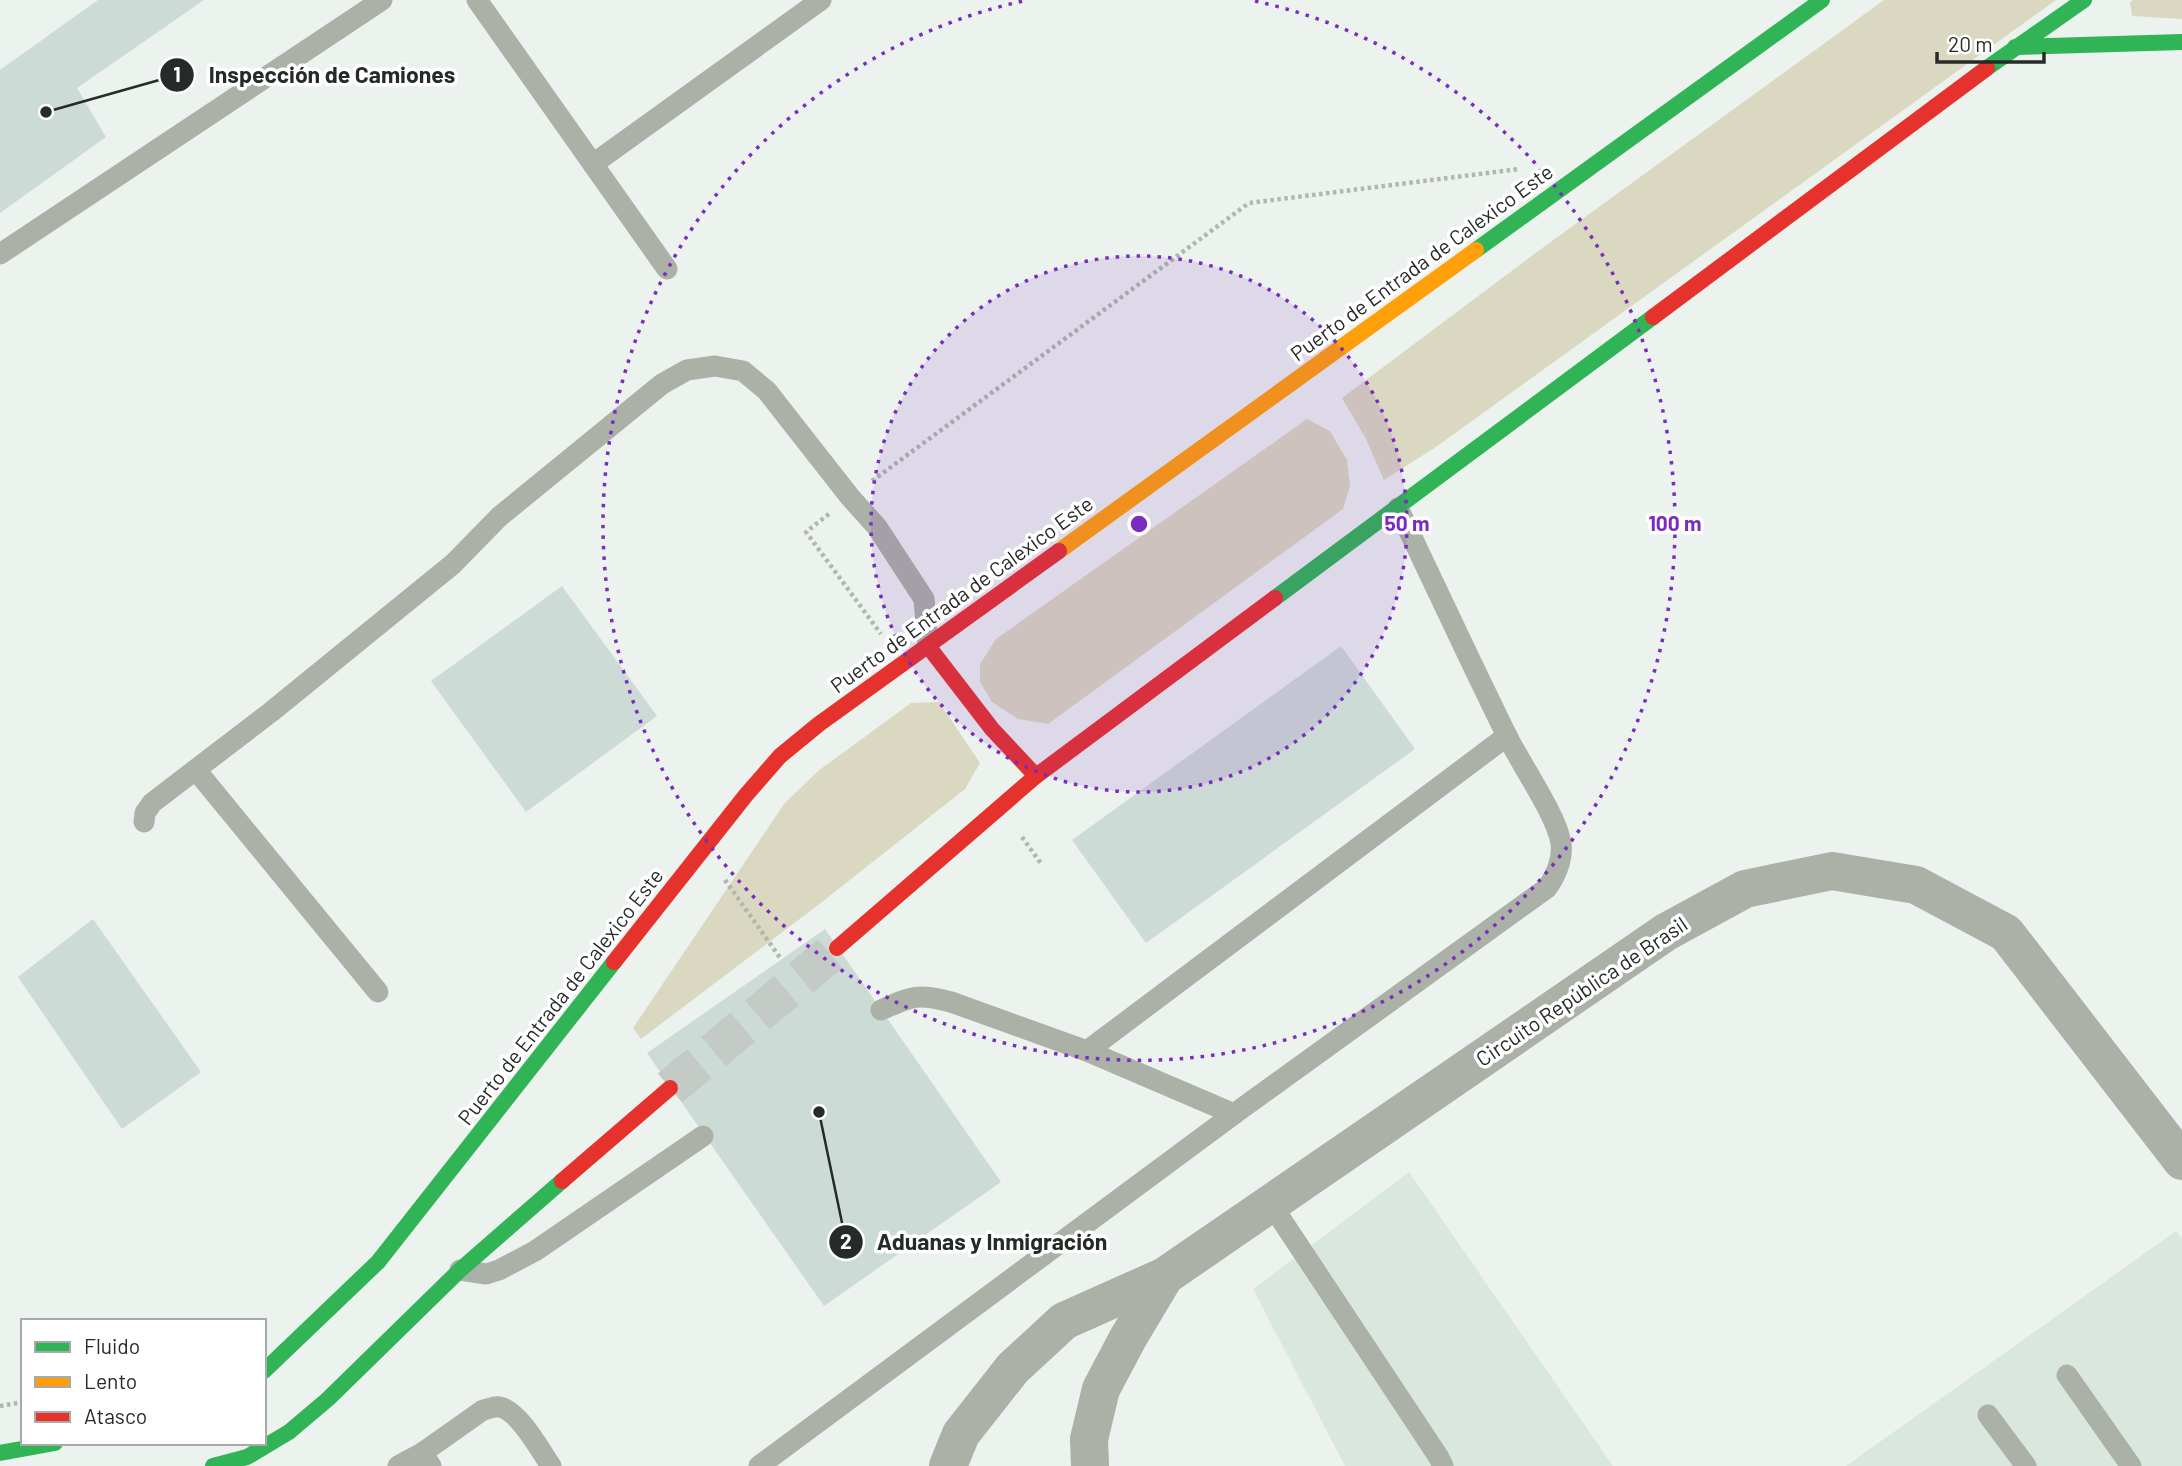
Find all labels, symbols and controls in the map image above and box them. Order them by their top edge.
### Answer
scale bar [1937,21,2044,65]
text: 20 m [1948,31,1993,56]
callout: Inspección de Camiones [160,53,470,97]
text: Inspección de Camiones [209,60,455,88]
text: 1 [173,61,181,86]
street label: Puerto de Entrada de Calexico Este [1285,158,1557,365]
street label: Puerto de Entrada de Calexico Este [825,490,1097,697]
text: 50 m [1384,510,1430,535]
text: 100 m [1648,510,1702,535]
centre of rings [1127,512,1151,536]
street label: Puerto de Entrada de Calexico Este [452,863,668,1129]
street label: Circuito República de Brasil [1471,911,1691,1071]
callout: Aduanas y Inmigración [828,1220,1122,1264]
text: Aduanas y Inmigración [877,1227,1107,1255]
text: 2 [840,1228,852,1253]
legend [21,1319,266,1445]
text: Fluido [84,1333,140,1358]
text: Lento [84,1368,137,1393]
text: Atasco [84,1403,147,1428]

